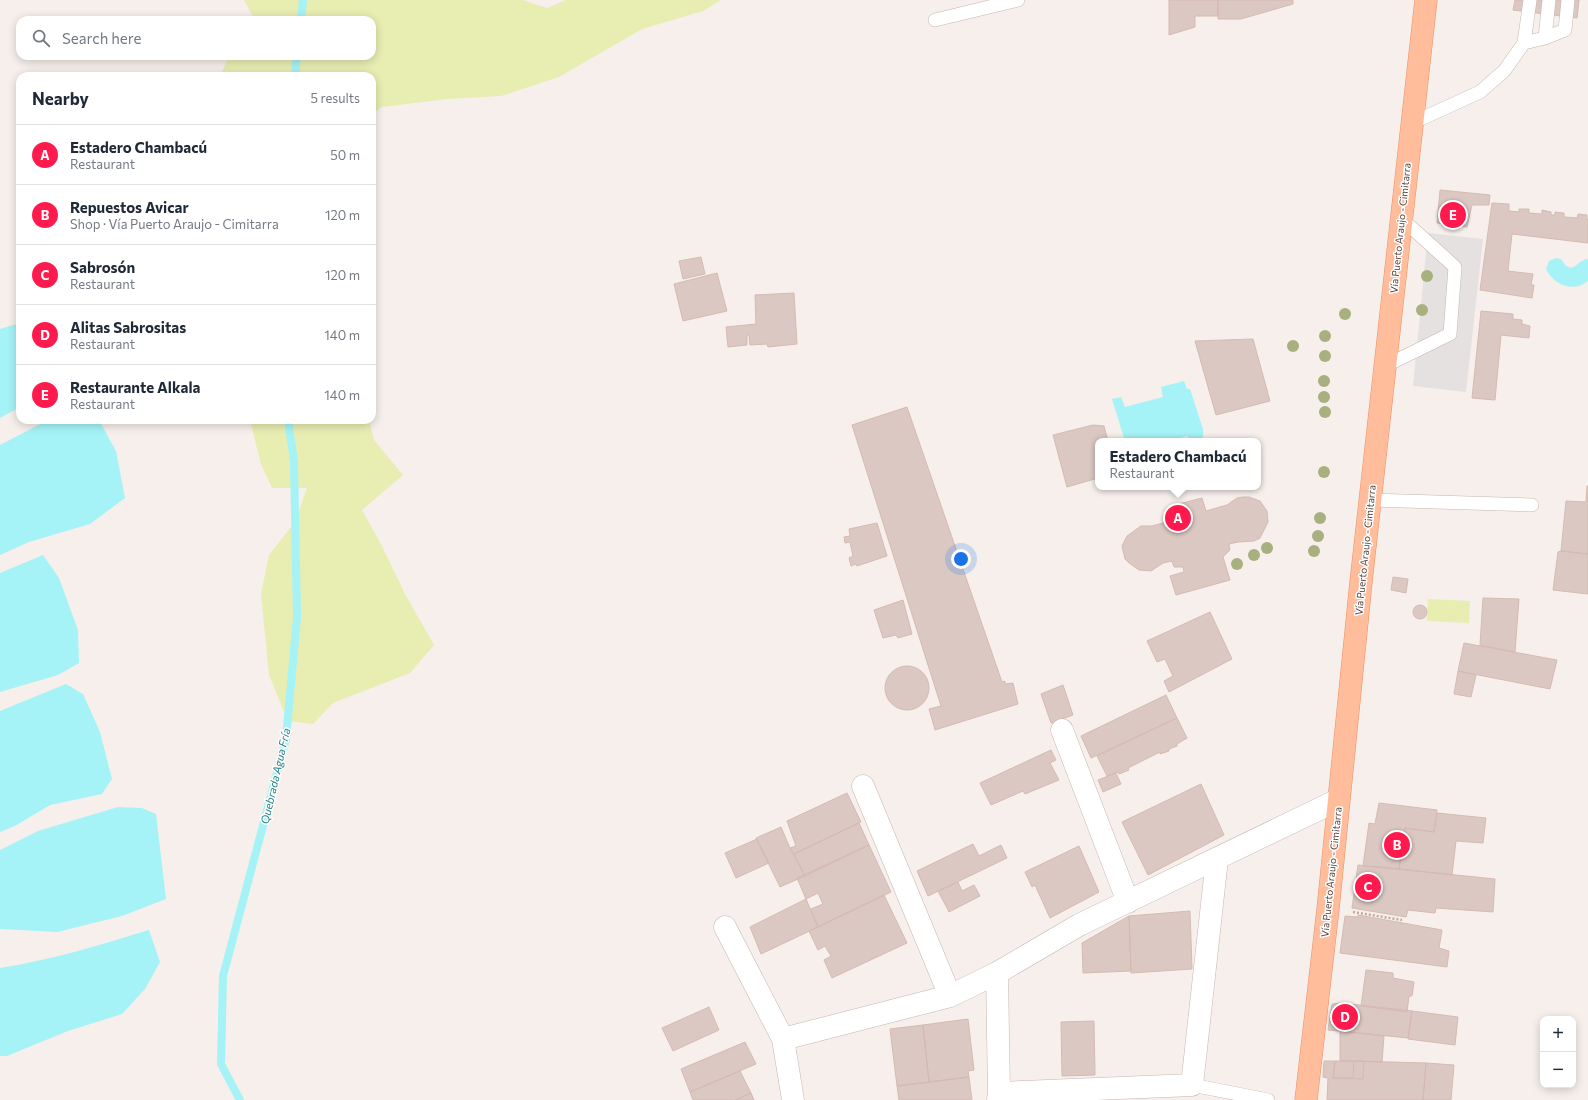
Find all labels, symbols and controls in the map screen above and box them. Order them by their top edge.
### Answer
search box [16,16,376,60]
icon: search [30,27,52,49]
text: Search here [62,29,141,47]
text: Nearby [32,88,89,109]
text: 5 results [310,90,360,106]
text: Estadero Chambacú [70,138,207,156]
text: A [40,147,50,163]
text: 50 m [330,147,360,163]
text: Restaurant [70,156,135,172]
street label: Vía Puerto Araujo - Cimitarra [1387,162,1413,294]
text: Repuestos Avicar [70,198,189,216]
pin: E [1440,200,1466,230]
text: B [41,207,49,223]
text: 120 m [325,207,360,223]
text: Shop · Vía Puerto Araujo - Cimitarra [70,216,279,232]
text: Sabrosón [70,258,135,276]
text: C [41,267,49,283]
text: 120 m [325,267,360,283]
text: Restaurant [70,276,135,292]
text: Alitas Sabrositas [70,318,186,336]
text: D [40,327,50,343]
text: 140 m [324,327,360,343]
text: Restaurant [70,336,135,352]
text: Restaurante Alkala [70,378,200,396]
text: E [41,387,49,403]
text: 140 m [324,387,360,403]
text: Restaurant [70,396,135,412]
popup [1095,438,1261,490]
text: Estadero Chambacú [1109,447,1247,465]
text: Restaurant [1109,465,1175,481]
street label: Vía Puerto Araujo - Cimitarra [1352,484,1378,616]
pin: A [1165,503,1191,533]
your location [951,549,971,569]
water label: Quebrada Agua Fría [258,726,292,825]
street label: Vía Puerto Araujo - Cimitarra [1318,806,1344,938]
pin: B [1384,830,1410,860]
pin: C [1355,872,1381,902]
pin: D [1332,1002,1358,1032]
map controls [1540,1016,1576,1088]
button: + [1540,1016,1576,1052]
button: − [1540,1052,1576,1088]

